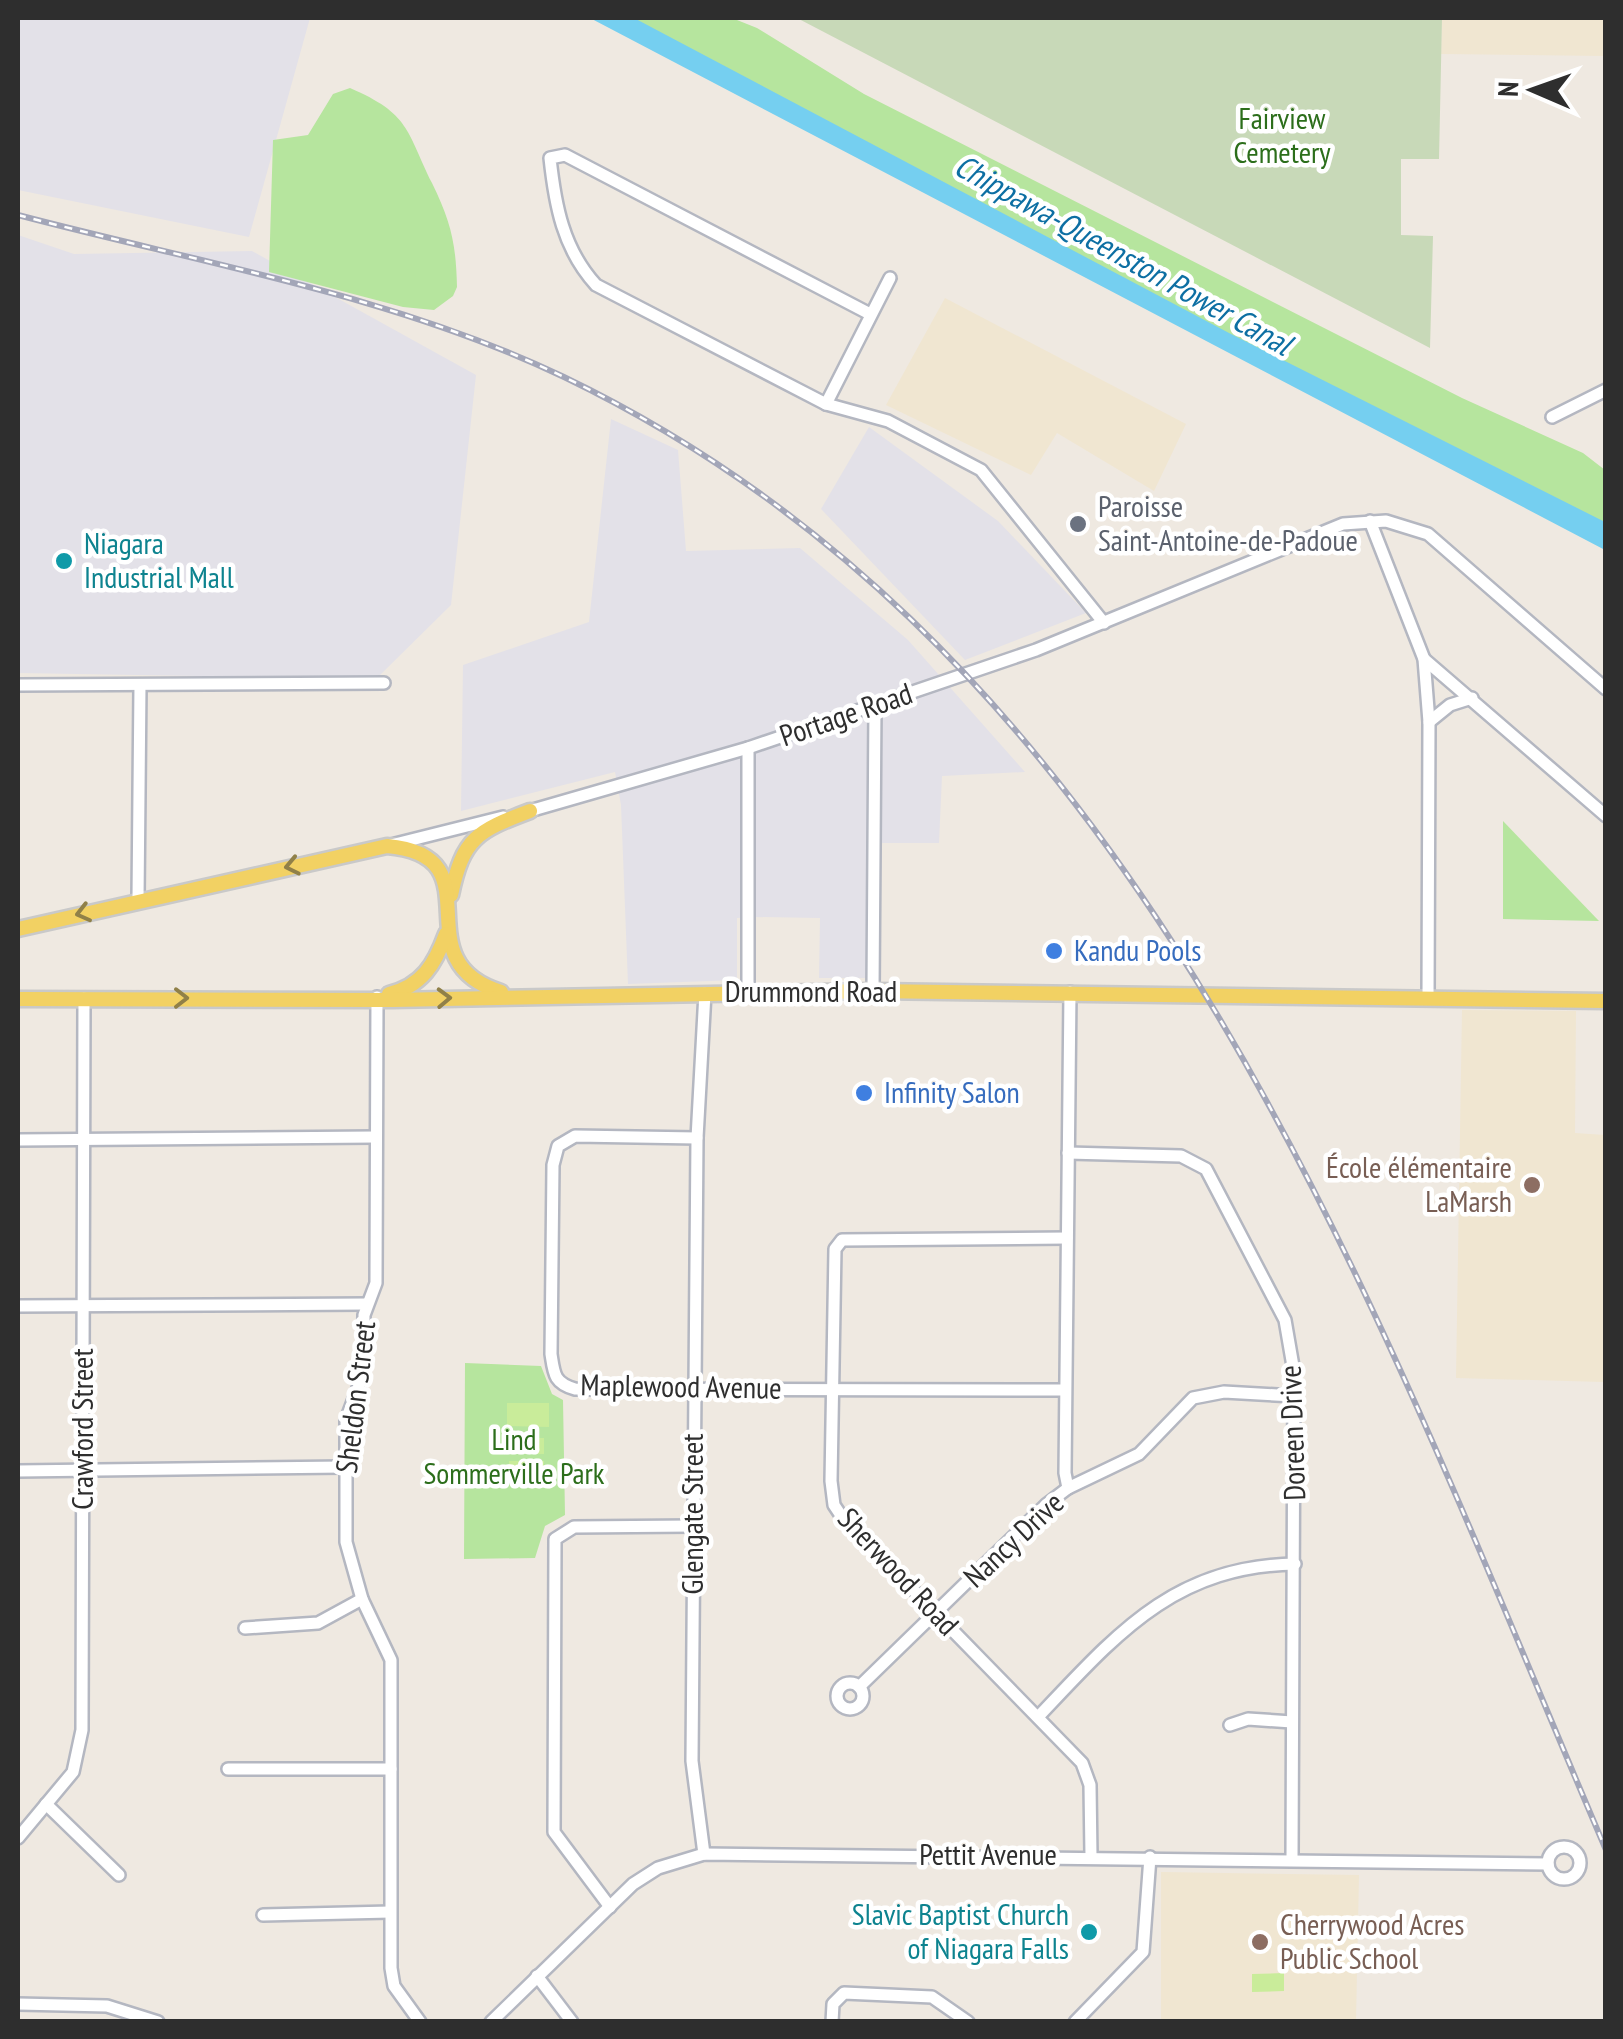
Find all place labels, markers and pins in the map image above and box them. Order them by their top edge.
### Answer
place label: Paroisse Saint-Antoine-de-Padoue [1098,486,1358,559]
marker: Paroisse Saint-Antoine-de-Padoue [1067,513,1089,535]
place label: Niagara Industrial Mall [84,523,234,596]
marker: Niagara Industrial Mall [53,550,75,572]
place label: Kandu Pools [1074,930,1201,969]
marker: Kandu Pools [1043,940,1065,962]
place label: Infinity Salon [884,1072,1020,1111]
marker: Infinity Salon [853,1082,875,1104]
place label: École élémentaire LaMarsh [1326,1147,1512,1220]
marker: École élémentaire LaMarsh [1521,1174,1543,1196]
place label: Slavic Baptist Church of Niagara Falls [852,1894,1069,1967]
place label: Cherrywood Acres Public School [1280,1904,1465,1977]
marker: Slavic Baptist Church of Niagara Falls [1078,1921,1100,1943]
marker: Cherrywood Acres Public School [1249,1931,1271,1953]

